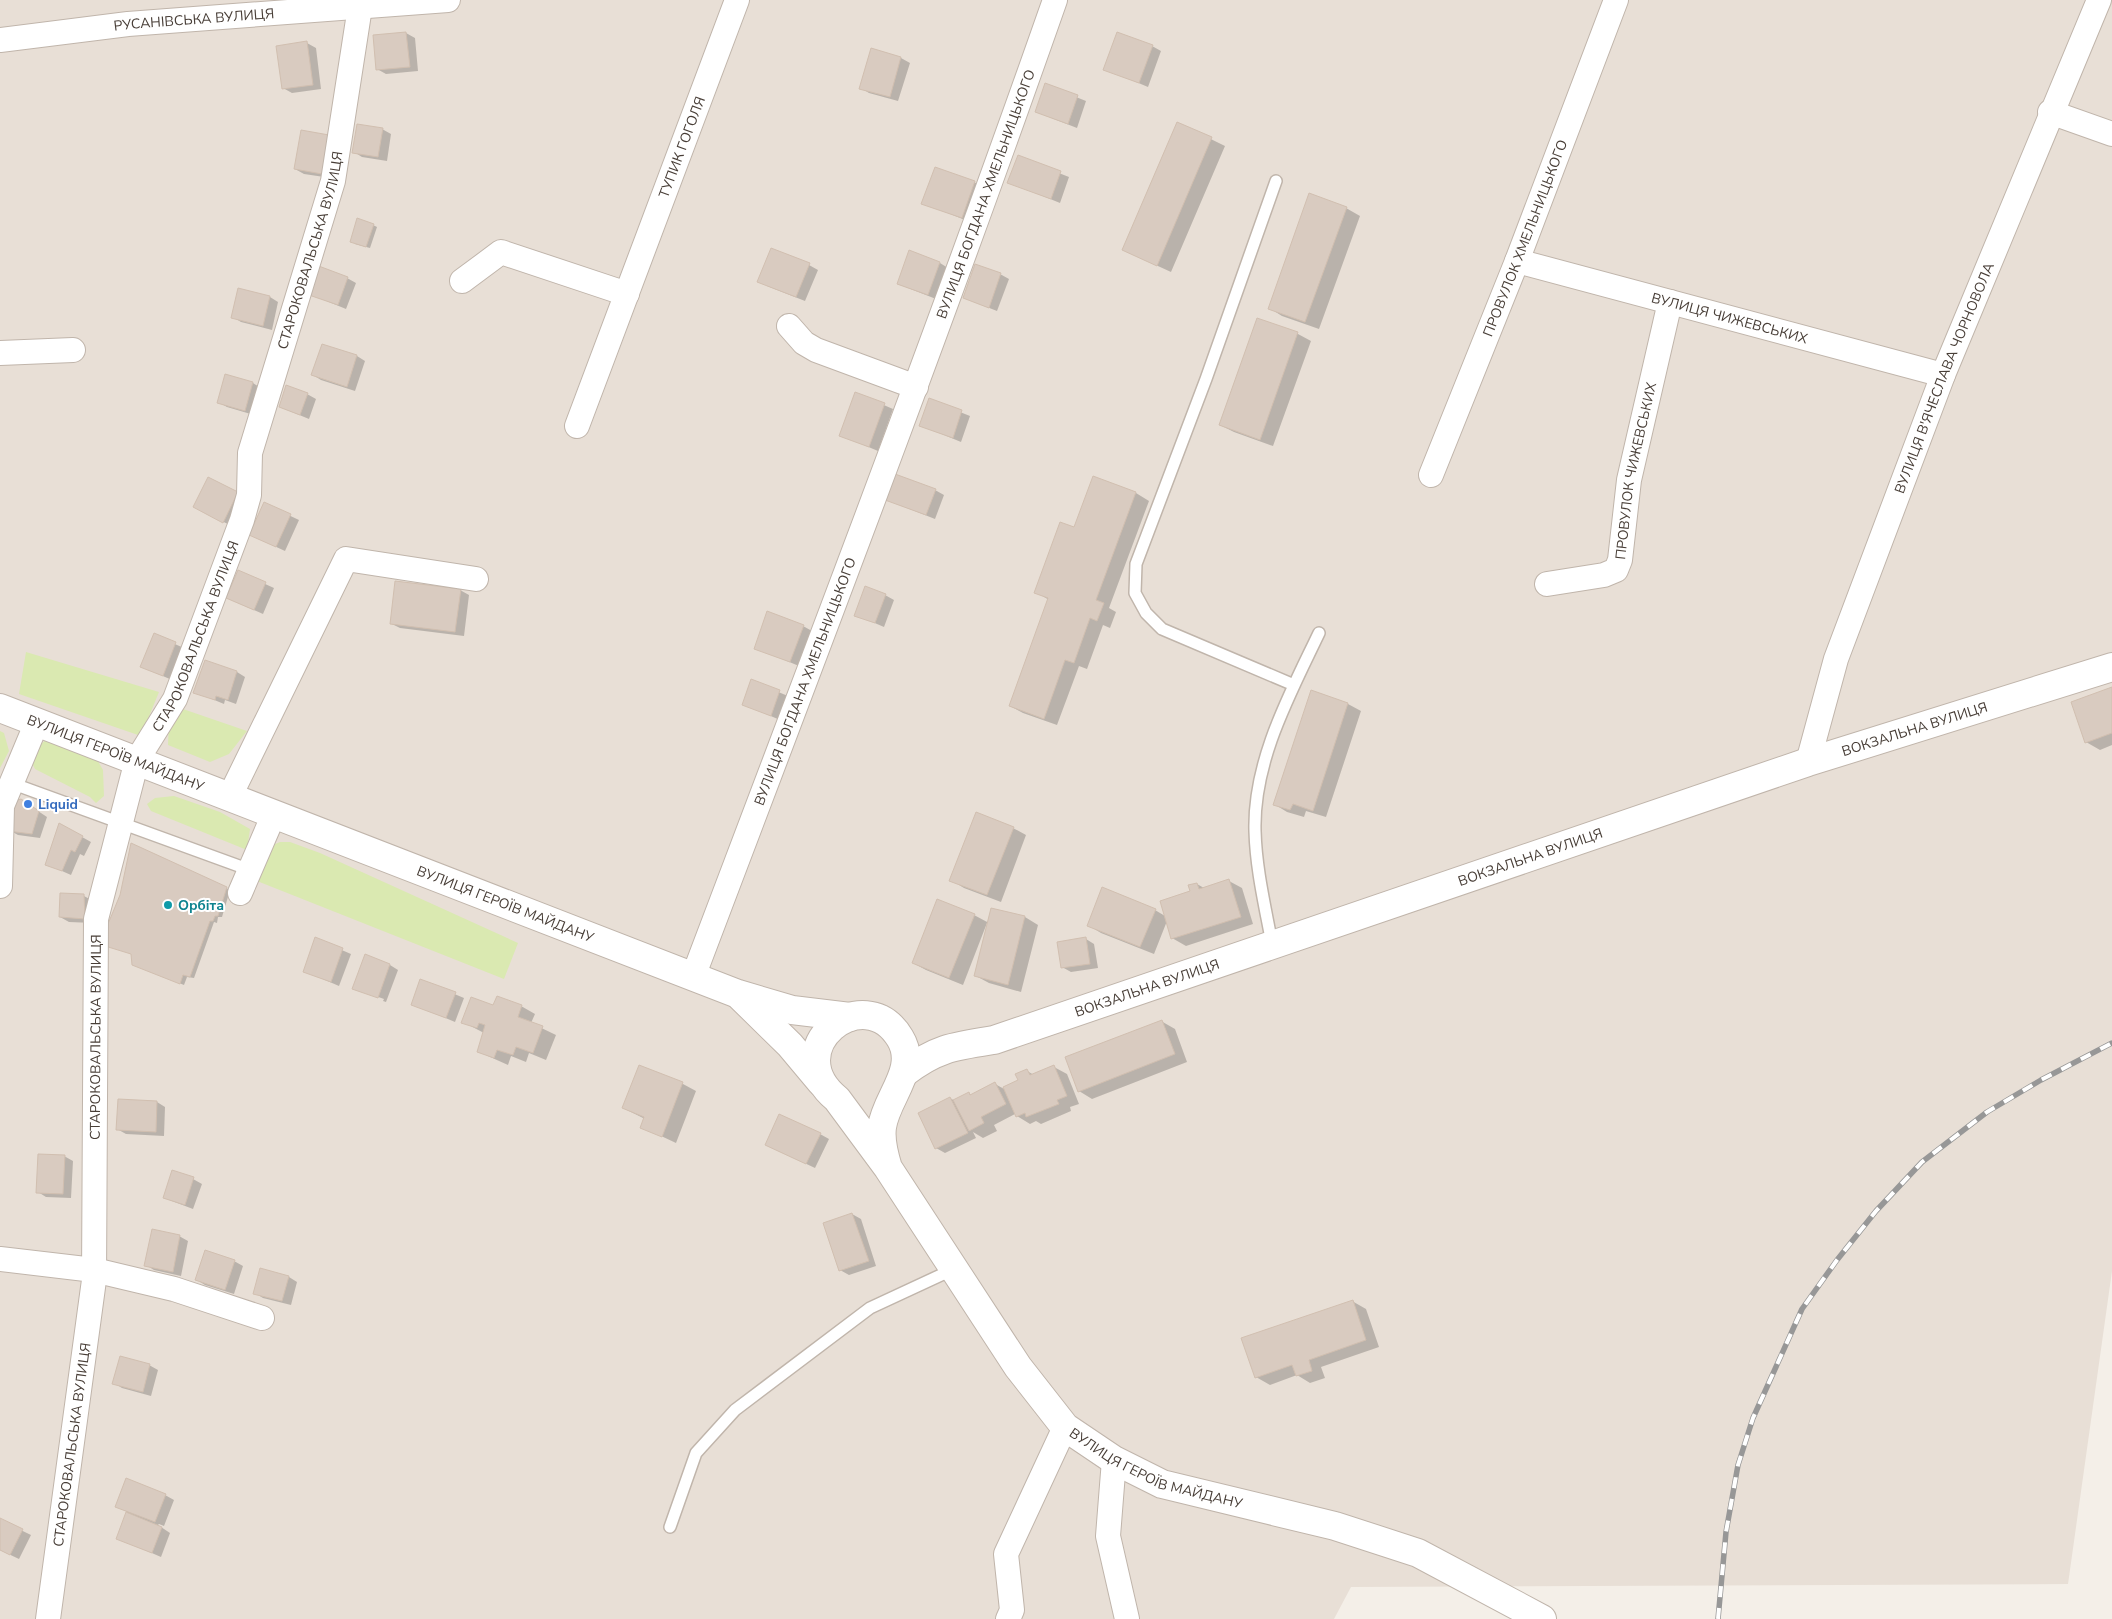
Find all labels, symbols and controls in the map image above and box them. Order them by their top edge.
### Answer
street label: РУСАНІВСЬКА ВУЛИЦЯ [112,4,275,35]
street label: ВУЛИЦЯ БОГДАНА ХМЕЛЬНИЦЬКОГО [932,67,1039,321]
street label: ТУПИК ГОГОЛЯ [654,94,710,201]
street label: ПРОВУЛОК ХМЕЛЬНИЦЬКОГО [1478,137,1572,339]
street label: СТАРОКОВАЛЬСЬКА ВУЛИЦЯ [273,150,347,352]
street label: ВУЛИЦЯ В'ЯЧЕСЛАВА ЧОРНОВОЛА [1890,259,1998,496]
street label: ВУЛИЦЯ ЧИЖЕВСЬКИХ [1649,288,1810,348]
street label: ПРОВУЛОК ЧИЖЕВСЬКИХ [1611,380,1661,561]
street label: СТАРОКОВАЛЬСЬКА ВУЛИЦЯ [147,538,243,735]
street label: ВУЛИЦЯ БОГДАНА ХМЕЛЬНИЦЬКОГО [749,555,860,808]
street label: ВОКЗАЛЬНА ВУЛИЦЯ [1839,697,1990,760]
street label: ВУЛИЦЯ ГЕРОЇВ МАЙДАНУ [24,710,208,796]
place label: Liquid [38,795,78,814]
marker: Liquid [22,798,34,810]
street label: ВОКЗАЛЬНА ВУЛИЦЯ [1455,823,1605,890]
street label: ВУЛИЦЯ ГЕРОЇВ МАЙДАНУ [414,861,597,947]
place label: Орбіта [178,896,224,915]
marker: Орбіта [162,899,174,911]
street label: СТАРОКОВАЛЬСЬКА ВУЛИЦЯ [85,934,105,1140]
street label: ВОКЗАЛЬНА ВУЛИЦЯ [1072,954,1222,1021]
street label: СТАРОКОВАЛЬСЬКА ВУЛИЦЯ [48,1341,95,1548]
street label: ВУЛИЦЯ ГЕРОЇВ МАЙДАНУ [1066,1423,1245,1513]

